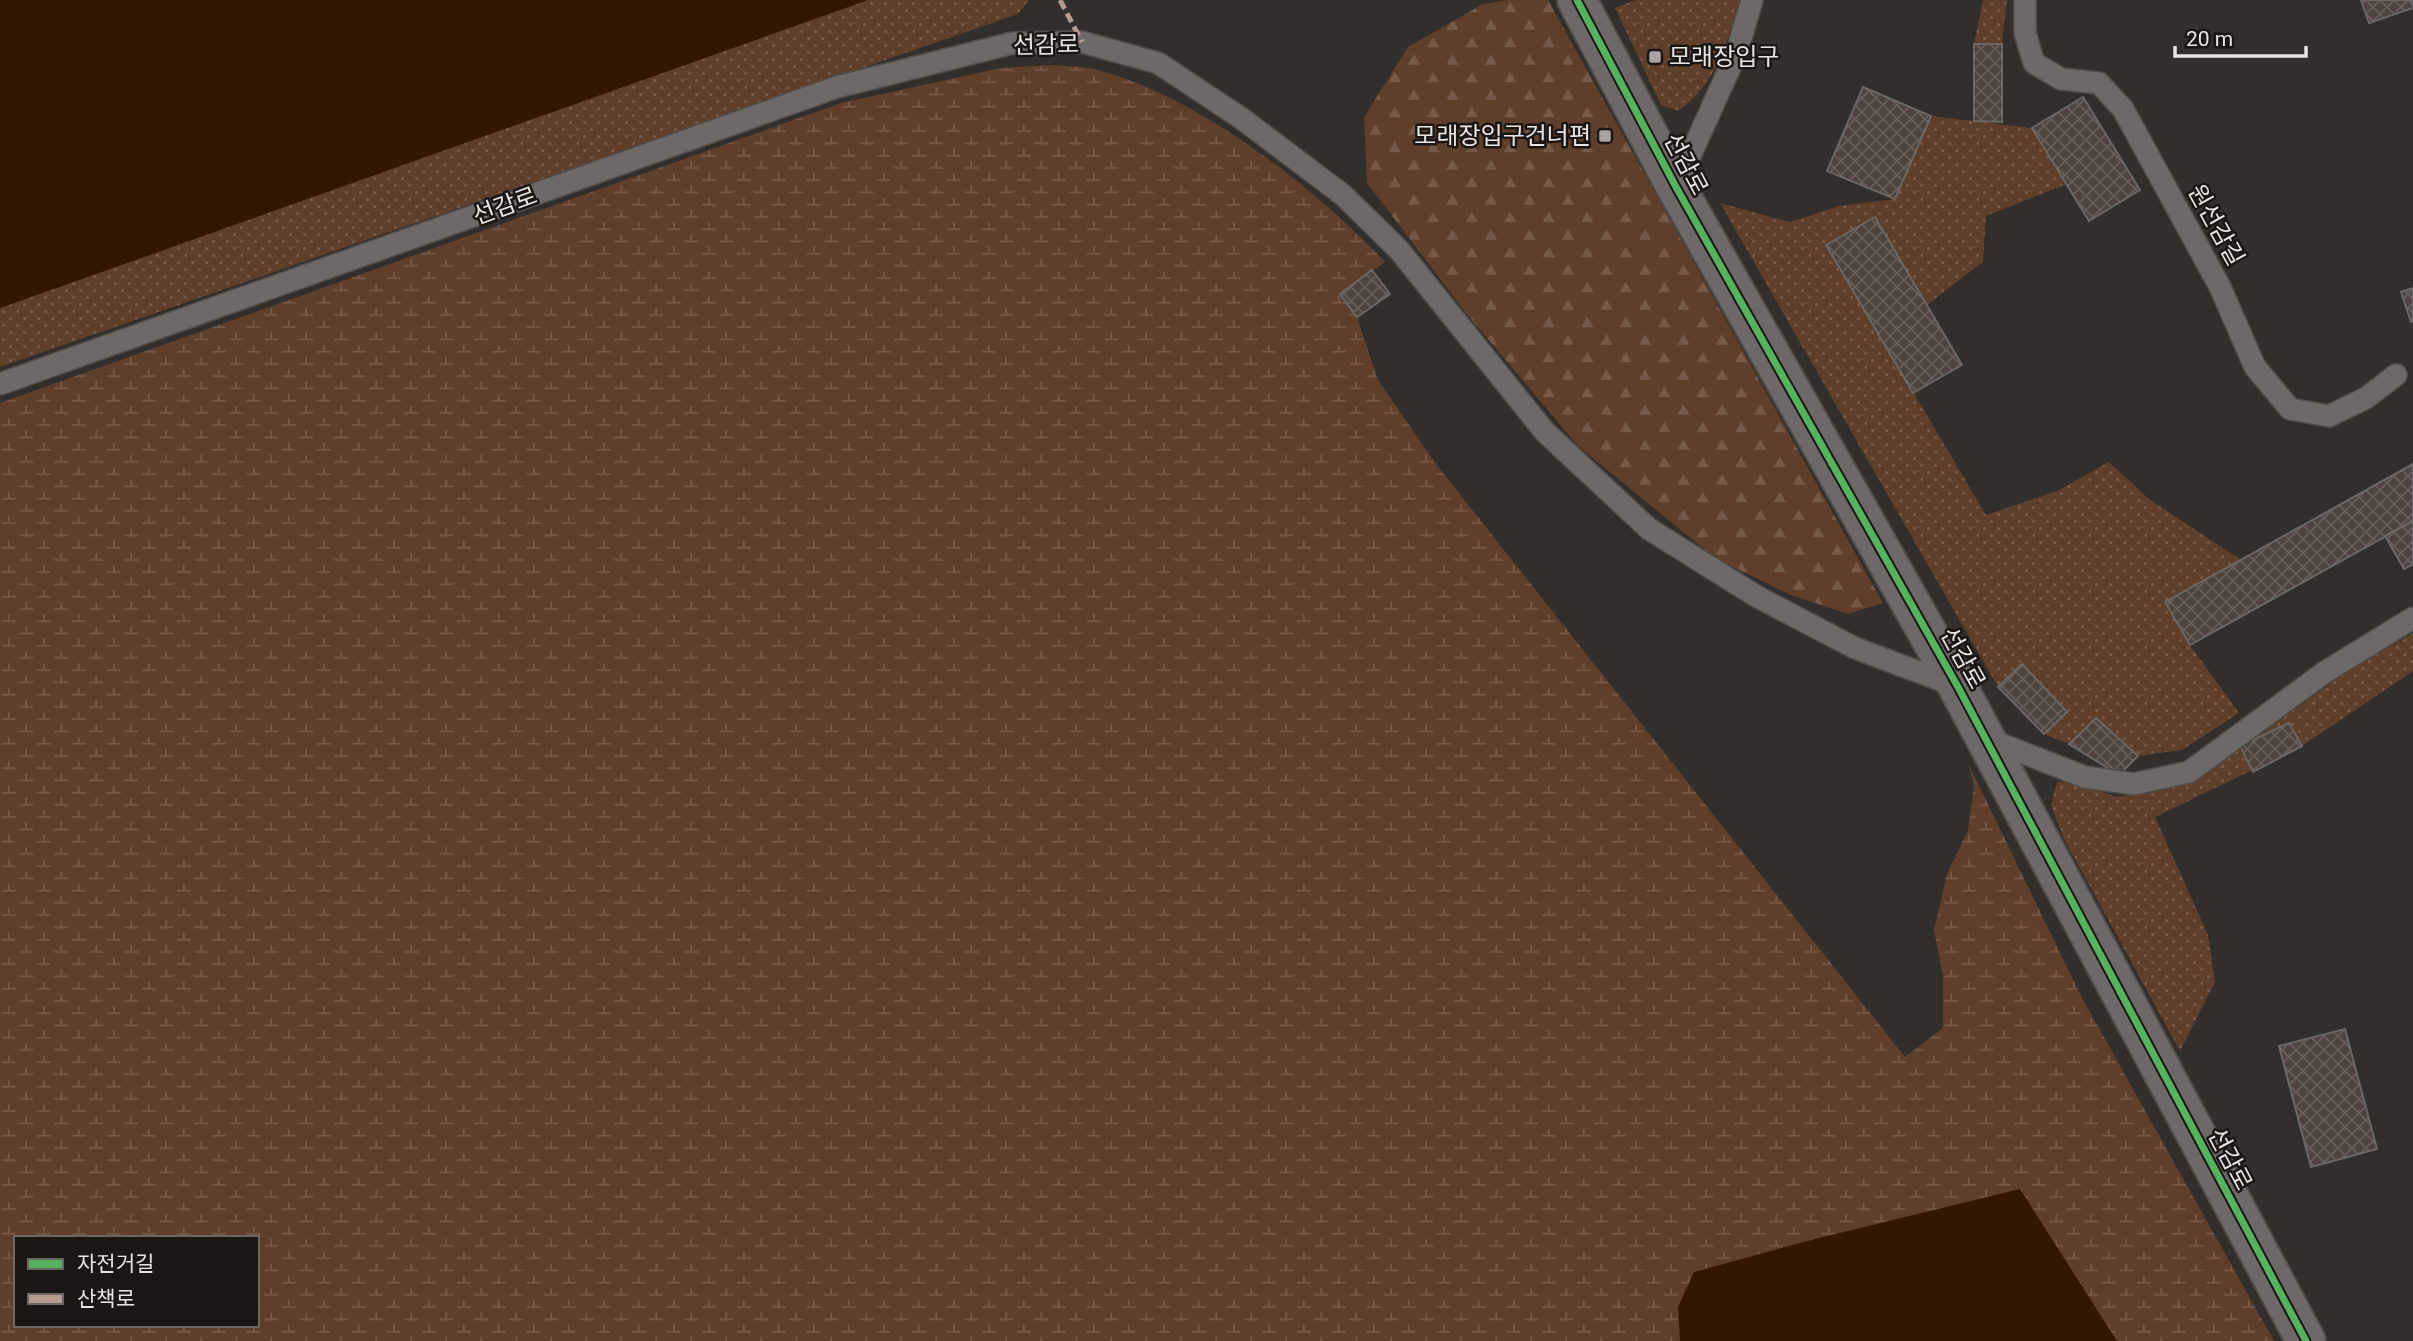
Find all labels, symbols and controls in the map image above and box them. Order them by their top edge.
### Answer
scale bar [2175,14,2306,58]
text: 20 m [2186,27,2233,51]
street label: 선감로 [1013,30,1079,60]
place label: 모래장입구 [1669,43,1779,71]
marker: 모래장입구 [1647,49,1663,65]
place label: 모래장입구건너편 [1414,122,1591,150]
marker: 모래장입구건너편 [1597,128,1613,144]
street label: 선감로 [1658,128,1714,200]
street label: 원선감길 [2182,180,2250,270]
street label: 선감로 [469,182,541,230]
street label: 선감로 [1935,622,1991,694]
street label: 선감로 [2202,1123,2258,1195]
legend [14,1236,259,1327]
text: 자전거길 [77,1252,154,1276]
text: 산책로 [77,1287,135,1311]

